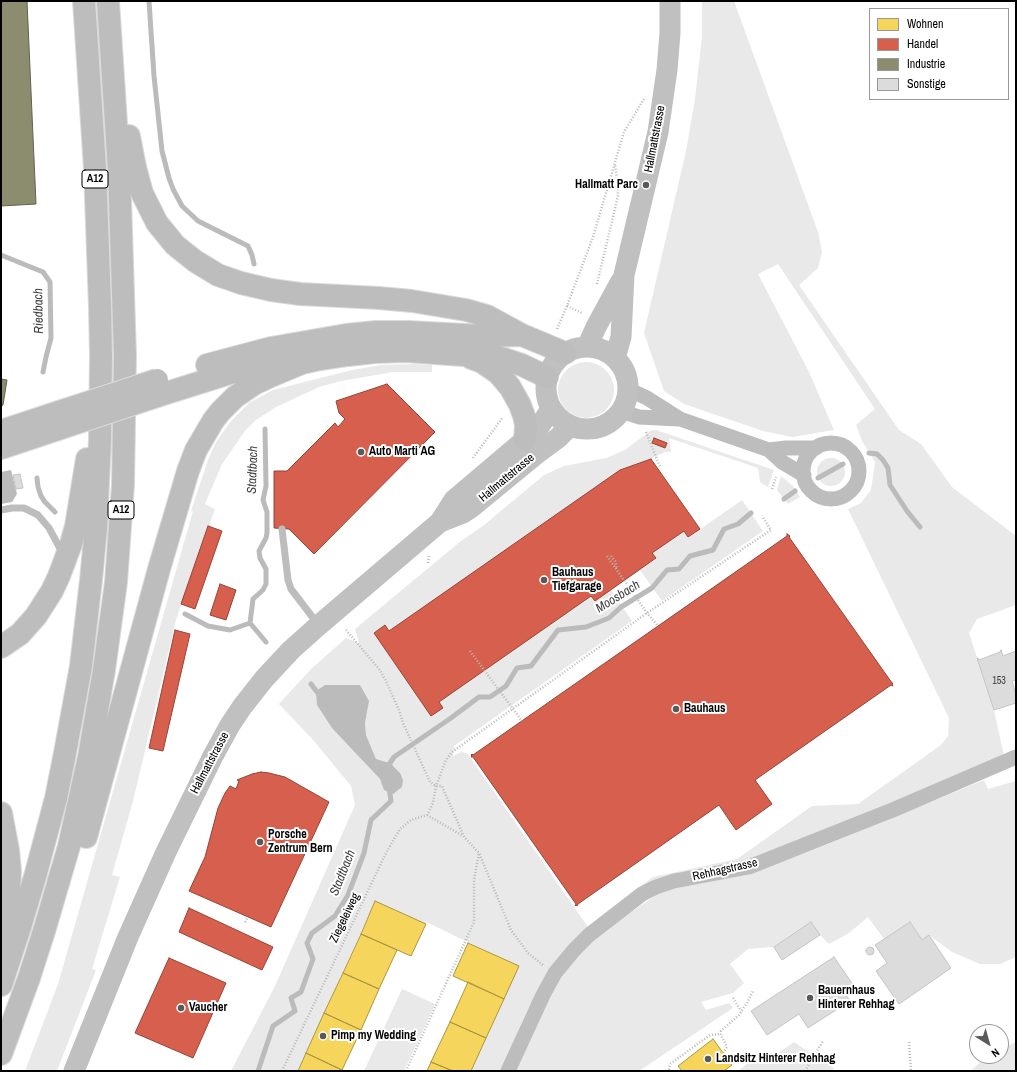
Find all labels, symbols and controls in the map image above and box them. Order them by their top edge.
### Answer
legend [869,8,1009,100]
text: Wohnen [907,16,943,32]
text: Handel [907,36,938,52]
text: Industrie [907,56,945,72]
text: Sonstige [907,76,946,92]
street label: Hallmattstrasse [641,104,669,174]
road number: A12 [82,170,108,188]
place label: Hallmatt Parc [575,178,638,192]
marker: Hallmatt Parc [641,180,651,190]
water label: Riedbach [31,288,47,334]
place label: Auto Marti AG [369,445,435,459]
water label: Stadtbach [244,446,262,494]
marker: Auto Marti AG [356,447,366,457]
street label: Hallmattstrasse [476,451,538,505]
road number: A12 [108,501,134,519]
place label: Bauhaus Tiefgarage [552,566,602,594]
marker: Bauhaus Tiefgarage [539,575,549,585]
water label: Moosbach [593,577,643,617]
house number: 153 [992,675,1006,687]
place label: Bauhaus [684,702,726,716]
marker: Bauhaus [671,704,681,714]
street label: Hallmattstrasse [188,730,232,796]
place label: Porsche Zentrum Bern [268,828,333,856]
marker: Porsche Zentrum Bern [255,837,265,847]
water label: Stadtbach [327,848,359,898]
street label: Rehhagstrasse [691,856,759,884]
street label: Ziegeleiweg [327,891,363,945]
place label: Bauernhaus Hinterer Rehhag [818,984,895,1012]
marker: Bauernhaus Hinterer Rehhag [805,993,815,1003]
place label: Vaucher [189,1001,227,1015]
marker: Vaucher [176,1003,186,1013]
north arrow [969,1024,1009,1064]
place label: Pimp my Wedding [331,1029,416,1043]
marker: Pimp my Wedding [318,1031,328,1041]
text: N [989,1045,1002,1060]
place label: Landsitz Hinterer Rehhag [716,1052,835,1066]
marker: Landsitz Hinterer Rehhag [703,1054,713,1064]

